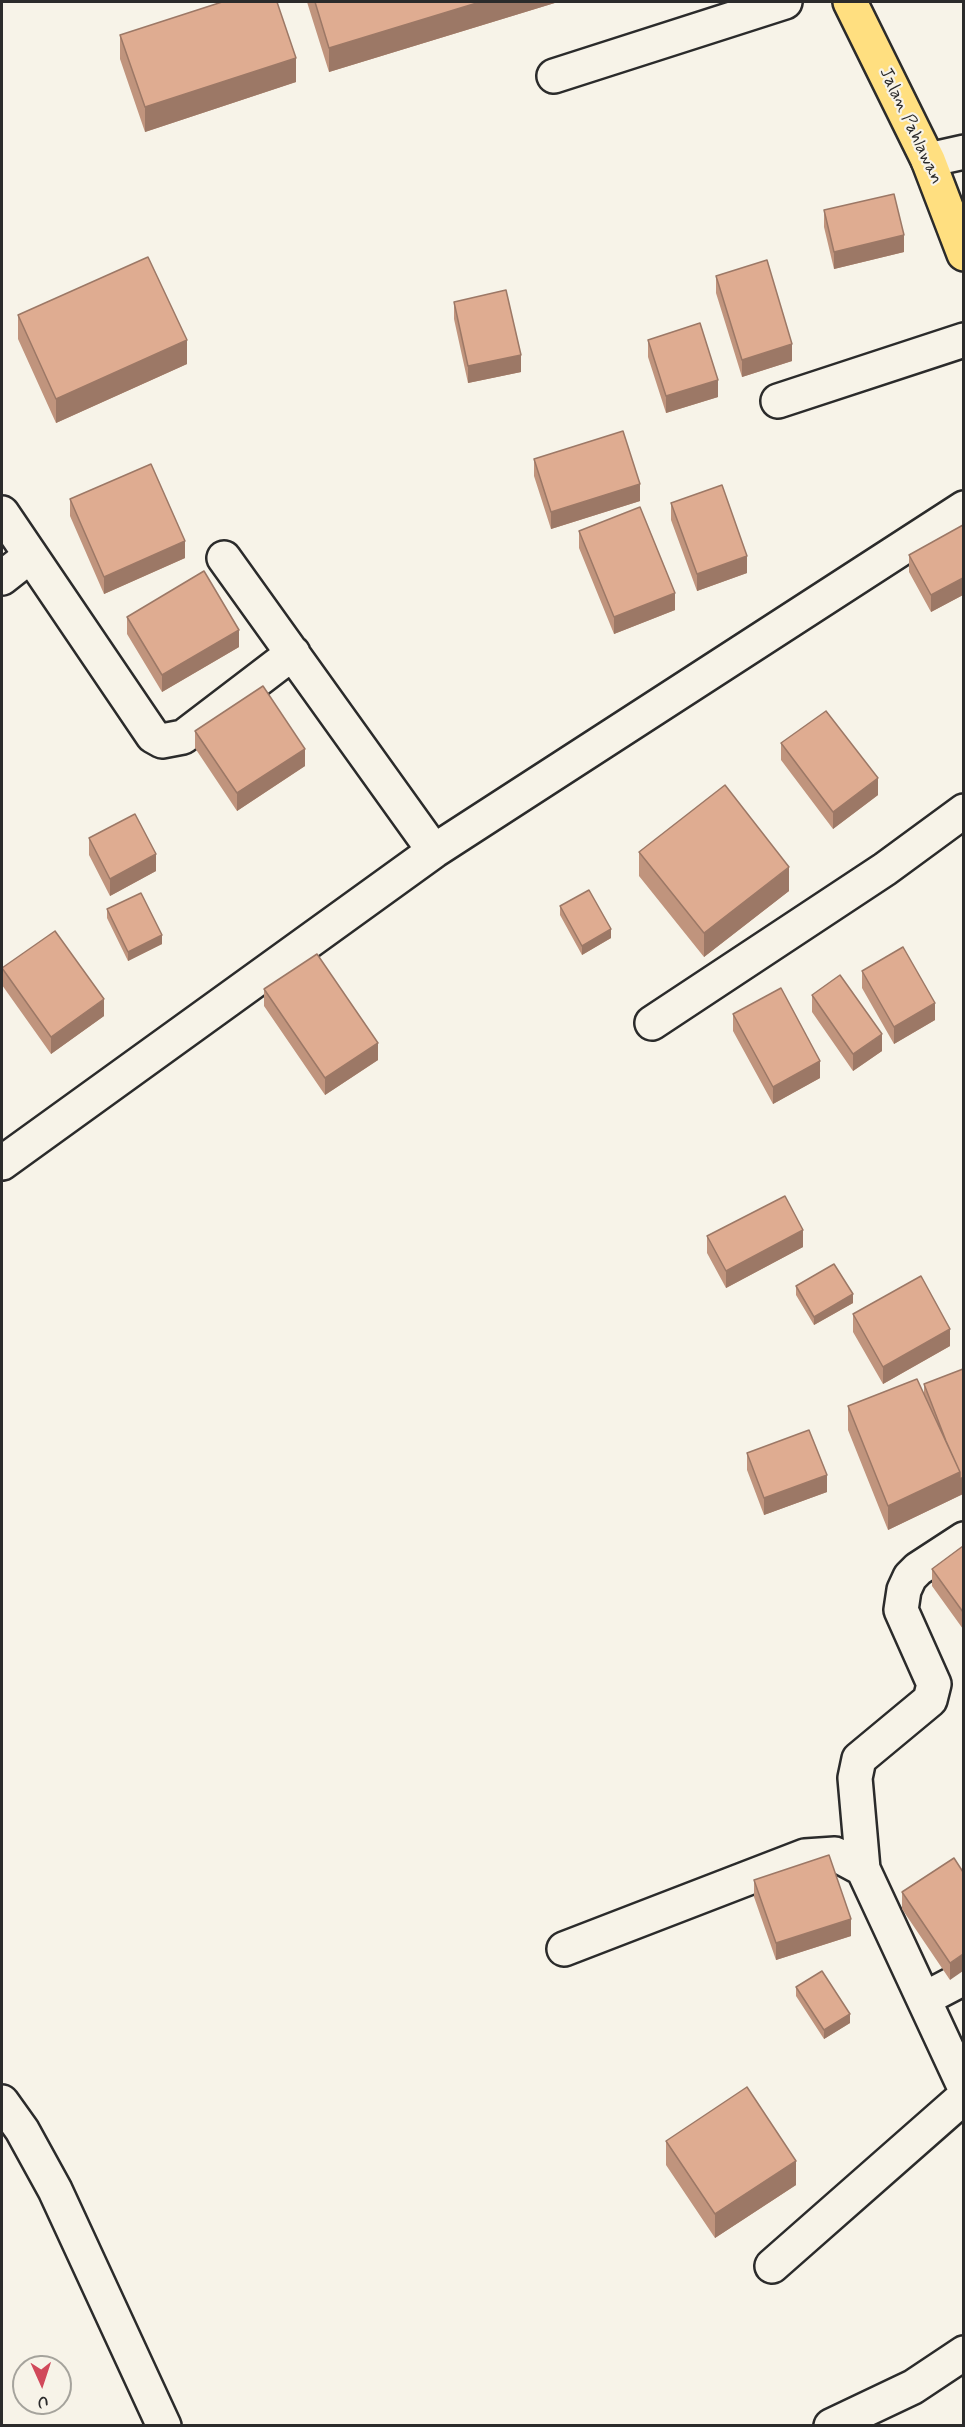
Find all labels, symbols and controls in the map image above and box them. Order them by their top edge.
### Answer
street label: Jalan Pahlawan [874,64,946,188]
north arrow [12,2355,72,2415]
text: U [37,2391,49,2412]

